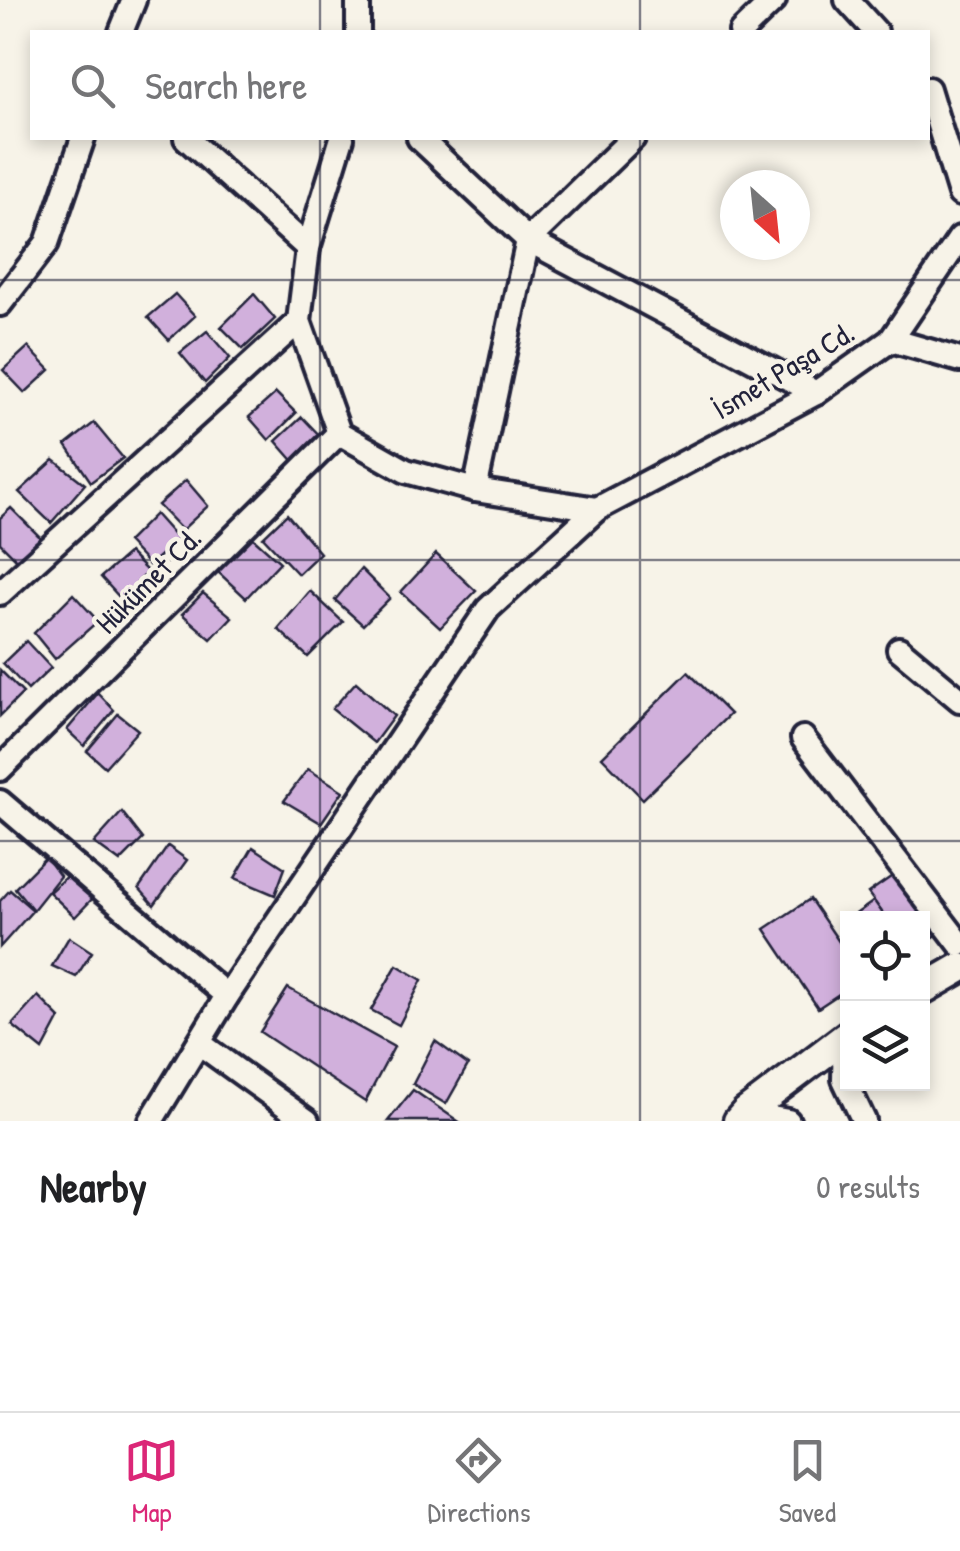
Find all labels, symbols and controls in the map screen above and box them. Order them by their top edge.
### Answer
search box [30,30,930,140]
icon: search [65,58,120,113]
text: Search here [145,59,307,111]
north arrow [720,170,810,260]
street label: İsmet Paşa Cd. [705,312,861,428]
street label: Hükümet Cd. [86,518,210,642]
map controls [840,911,930,1091]
button: locate [840,911,930,1001]
button: layers [840,1001,930,1091]
text: Nearby [40,1158,147,1215]
text: 0 results [816,1165,920,1208]
tab: Map [124,1433,179,1531]
tab: Directions [427,1433,530,1531]
tab: Saved [779,1433,836,1531]

